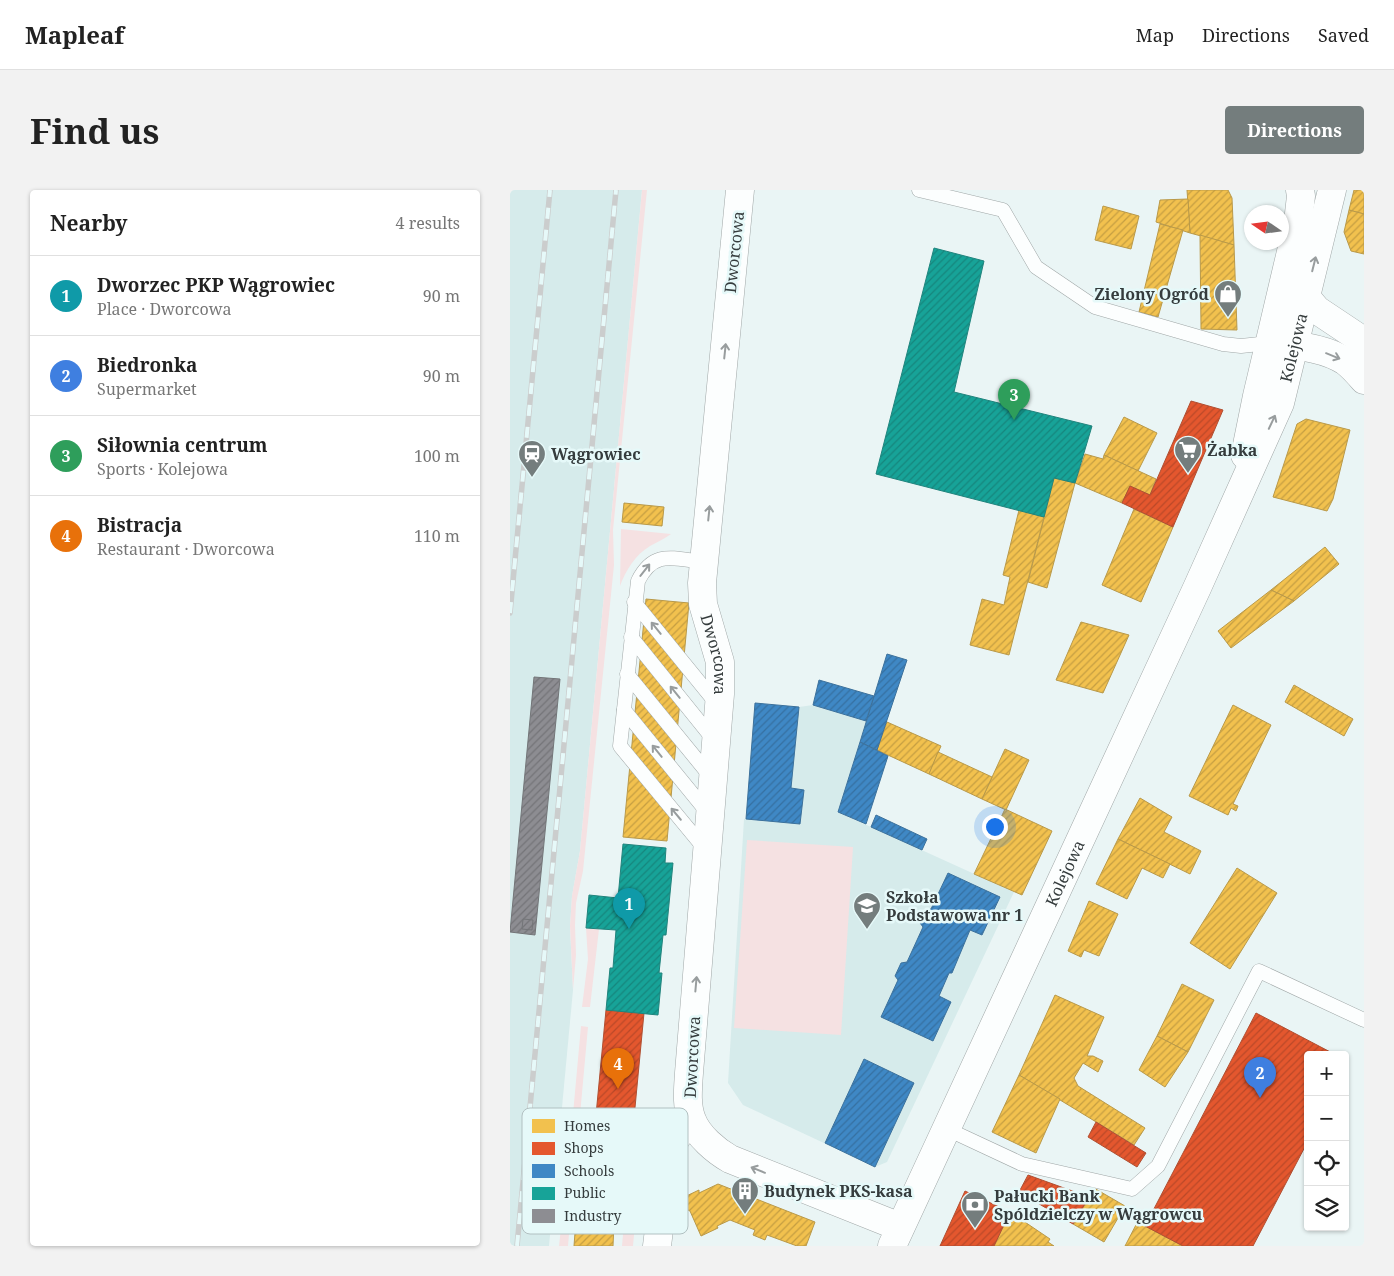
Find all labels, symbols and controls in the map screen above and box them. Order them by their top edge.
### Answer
text: Mapleaf [25,18,124,51]
text: Map [1136,23,1174,47]
text: Directions [1202,23,1290,47]
text: Saved [1318,23,1369,47]
button: Directions [1225,106,1364,154]
text: Find us [30,107,159,154]
north arrow [1244,205,1289,250]
text: Nearby [50,209,128,237]
street label: Dworcowa [719,210,749,294]
text: 4 results [396,212,460,234]
one-way arrow [1310,256,1319,272]
text: Dworzec PKP Wągrowiec [97,272,335,298]
shop icon: Zielony Ogród [1213,279,1243,318]
place label: Zielony Ogród [1094,283,1210,305]
text: 1 [61,285,71,307]
text: 90 m [423,285,460,307]
text: Place · Dworcowa [97,298,231,320]
street label: Kolejowa [1274,311,1313,385]
one-way arrow [720,344,730,360]
text: Biedronka [97,352,197,378]
one-way arrow [1325,352,1340,361]
text: 2 [61,365,71,387]
text: 90 m [423,365,460,387]
text: Supermarket [97,378,197,400]
pin: 3 [998,379,1030,420]
one-way arrow [1267,415,1277,430]
text: Siłownia centrum [97,432,268,458]
supermarket icon: Żabka [1173,435,1203,474]
station icon: Wągrowiec [517,439,547,478]
place label: Żabka [1207,439,1258,461]
place label: Wągrowiec [551,443,641,465]
text: 3 [61,445,71,467]
text: 100 m [414,445,460,467]
text: Sports · Kolejowa [97,458,228,480]
one-way arrow [704,505,714,521]
text: Bistracja [97,512,182,538]
text: 4 [61,525,71,547]
text: 110 m [414,525,460,547]
text: Restaurant · Dworcowa [97,538,275,560]
one-way arrow [639,564,650,577]
street label: Dworcowa [696,612,731,695]
one-way arrow [650,621,661,634]
one-way arrow [669,685,680,698]
one-way arrow [652,745,663,758]
one-way arrow [671,808,682,821]
your location [982,814,1008,840]
street label: Kolejowa [1040,836,1090,910]
place label: Szkoła Podstawowa nr 1 [886,886,1023,926]
pin: 1 [613,888,645,929]
school or university icon: Szkoła Podstawowa nr 1 [852,891,882,930]
one-way arrow [692,976,701,992]
street label: Dworcowa [679,1015,705,1099]
pin: 4 [602,1048,634,1089]
map controls [1304,1051,1349,1231]
button: + [1304,1051,1349,1096]
pin: 2 [1244,1057,1276,1098]
button: − [1304,1096,1349,1141]
legend [522,1108,688,1234]
text: Homes [564,1116,610,1135]
text: Shops [564,1138,604,1157]
button: locate [1304,1141,1349,1186]
text: Schools [564,1161,614,1180]
one-way arrow [751,1164,766,1174]
building icon: Budynek PKS-kasa [730,1176,760,1215]
place label: Budynek PKS-kasa [764,1180,913,1202]
text: Public [564,1183,606,1202]
place label: Pałucki Bank Spóldzielczy w Wągrowcu [994,1185,1202,1225]
button: layers [1304,1186,1349,1231]
bank icon: Pałucki Bank Spóldzielczy w Wągrowcu [960,1190,990,1229]
text: Industry [564,1206,621,1225]

